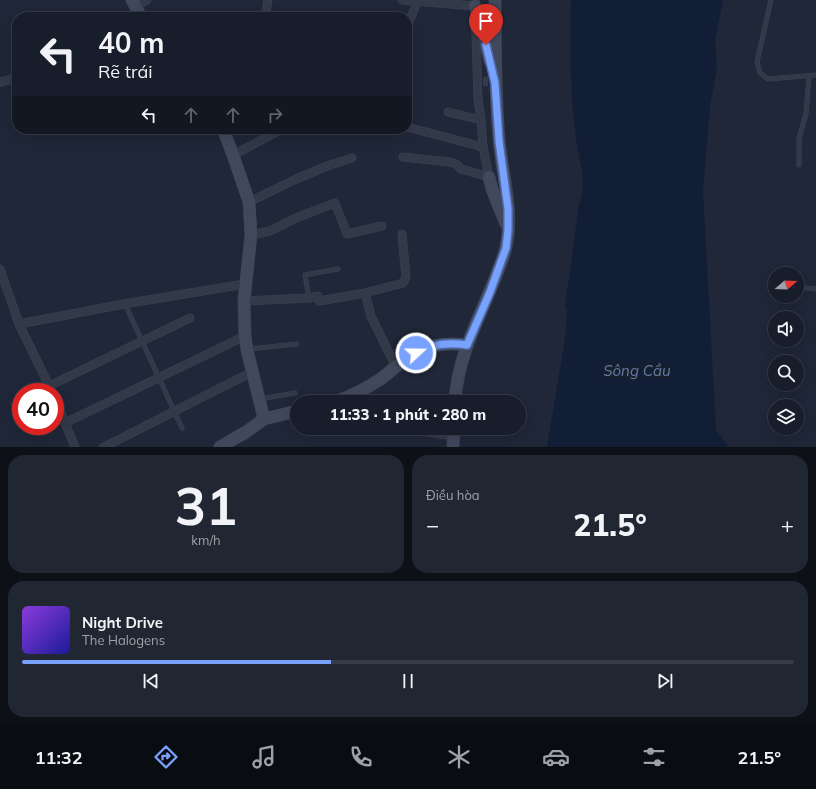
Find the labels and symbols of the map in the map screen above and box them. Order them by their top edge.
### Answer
pin [469,4,503,45]
north arrow [768,267,804,303]
position arrow [395,332,437,374]
water label: Sông Cầu [603,361,671,380]
speed limit sign: 40 [12,383,64,435]

